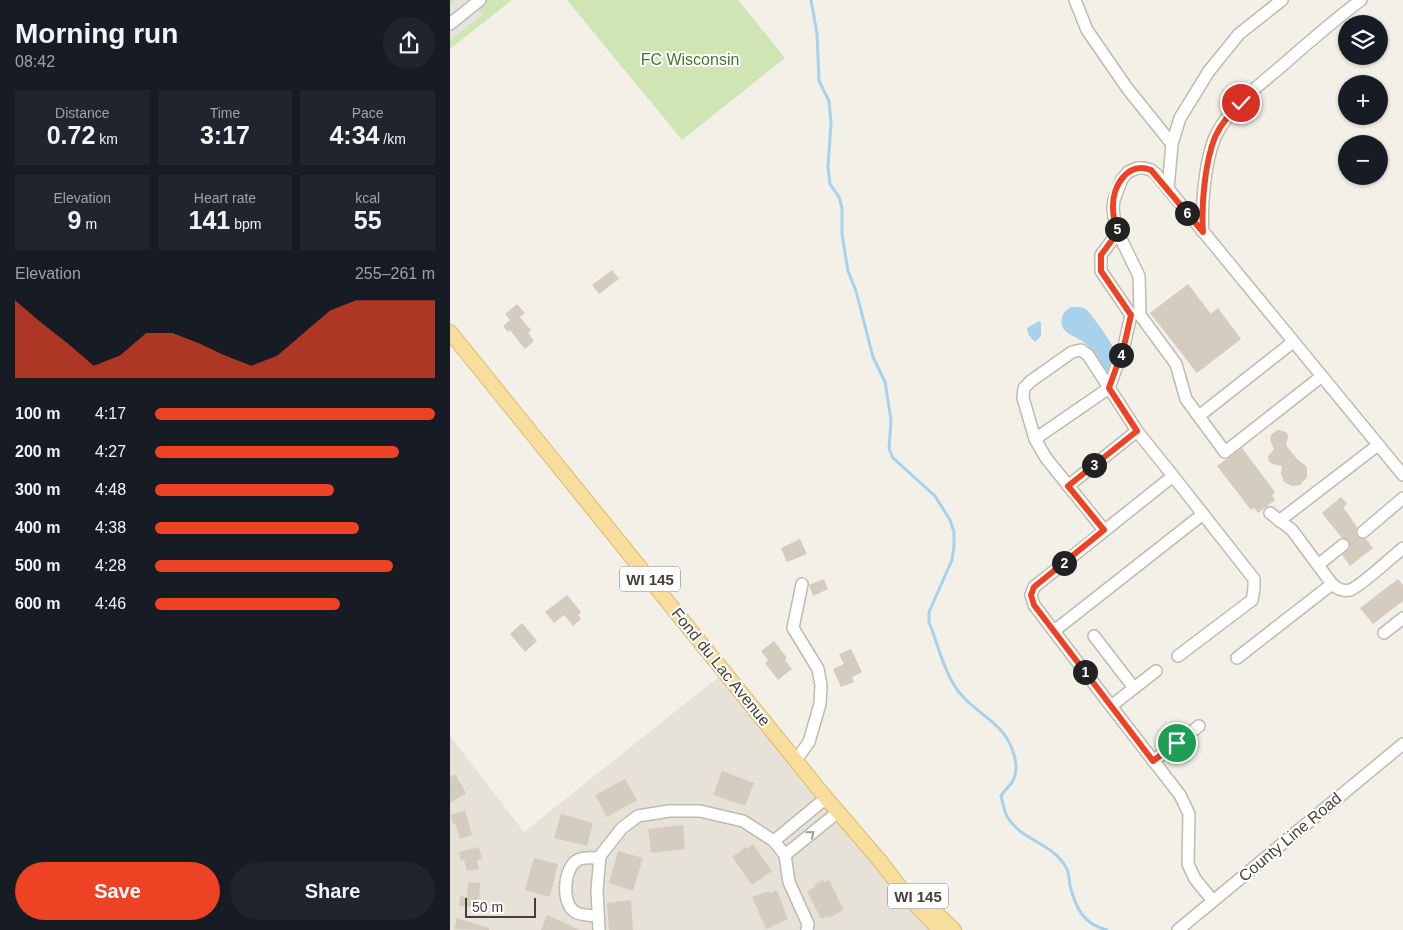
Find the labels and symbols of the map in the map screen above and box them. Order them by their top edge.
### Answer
park label: FC Wisconsin [641,51,739,68]
pin [1220,82,1262,124]
pin: 6 [1174,200,1200,226]
pin: 5 [1104,216,1130,242]
pin: 4 [1108,342,1134,368]
pin: 3 [1082,452,1106,478]
pin: 2 [1052,550,1076,576]
road number: WI 145 [620,566,680,592]
street label: Fond du Lac Avenue [668,605,774,729]
pin: 1 [1072,660,1098,684]
pin [1156,722,1198,764]
street label: County Line Road [1235,789,1345,885]
one-way arrow [806,830,815,839]
road number: WI 145 [888,884,948,908]
scale bar [465,895,536,918]

